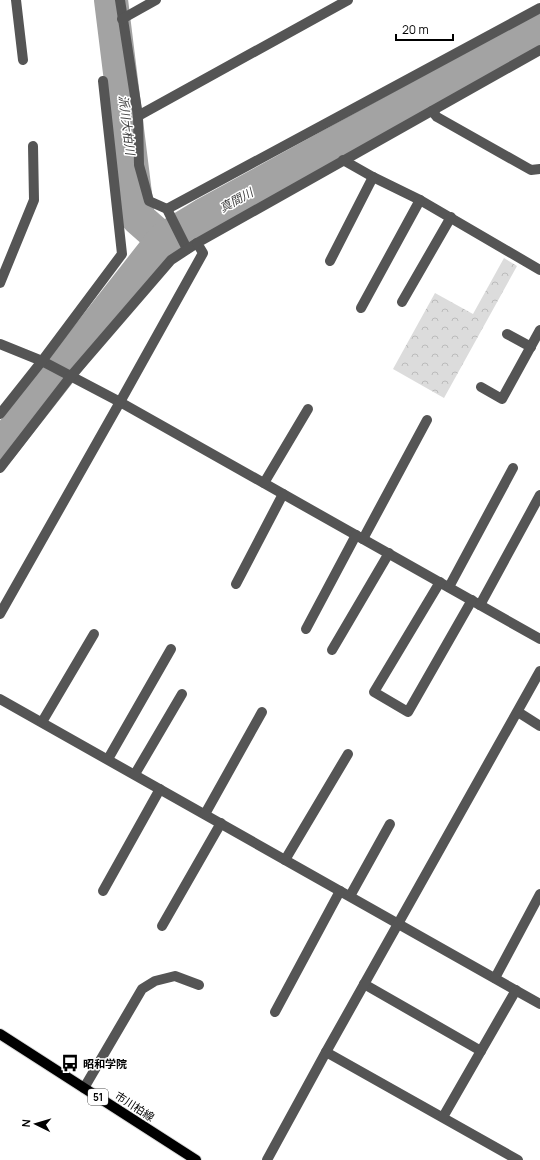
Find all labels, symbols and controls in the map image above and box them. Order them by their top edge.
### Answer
scale bar [396,16,453,42]
text: 20 m [402,21,429,38]
water label: 派川大柏川 [115,94,139,158]
water label: 真間川 [216,183,258,216]
bus stop icon: 昭和学院 [60,1053,80,1073]
place label: 昭和学院 [83,1056,127,1071]
street label: 市川柏線 [112,1088,158,1124]
road number: 51 [88,1089,108,1105]
north arrow [16,1104,56,1144]
text: N [18,1118,33,1128]

